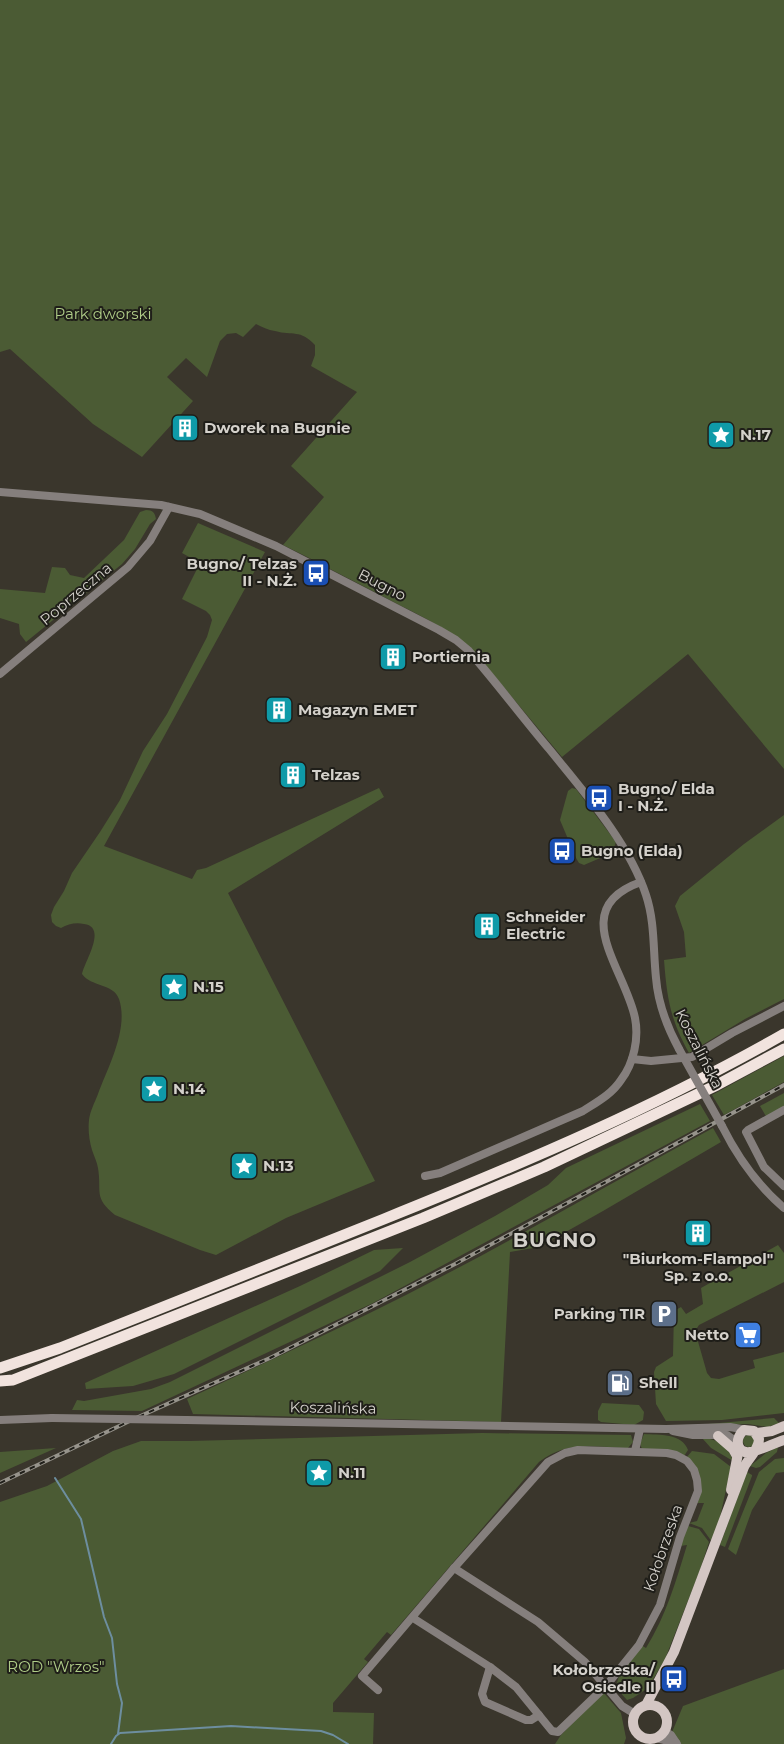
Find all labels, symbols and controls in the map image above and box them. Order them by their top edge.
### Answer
park label: Park dworski [54,304,152,323]
building icon: Dworek na Bugnie [170,413,200,443]
place label: Dworek na Bugnie [204,418,350,437]
place icon: N.17 [706,420,736,450]
place label: N.17 [740,425,771,444]
place label: Bugno/ Telzas II - N.Ż. [187,554,297,590]
street label: Poprzeczna [36,558,115,629]
bus stop icon: Bugno/ Telzas II - N.Ż. [301,558,331,588]
street label: Bugno [355,564,409,605]
building icon: Portiernia [378,642,408,672]
place label: Portiernia [412,647,490,666]
building icon: Magazyn EMET [264,695,294,725]
place label: Magazyn EMET [298,700,417,719]
building icon: Telzas [278,760,308,790]
place label: Telzas [312,765,360,784]
place label: Bugno/ Elda I - N.Ż. [618,779,715,815]
bus stop icon: Bugno/ Elda I - N.Ż. [584,783,614,813]
bus stop icon: Bugno (Elda) [547,836,577,866]
place label: Bugno (Elda) [581,841,683,860]
place label: Schneider Electric [506,907,586,943]
building icon: Schneider Electric [472,911,502,941]
place icon: N.15 [159,972,189,1002]
place label: N.15 [193,977,224,996]
street label: Koszalińska [671,1006,728,1092]
place icon: N.14 [139,1074,169,1104]
place label: N.14 [173,1079,206,1098]
place icon: N.13 [229,1151,259,1181]
place label: N.13 [263,1156,294,1175]
building icon: "Biurkom-Flampol" Sp. z o.o. [683,1218,713,1248]
district label: BUGNO [513,1228,597,1252]
place label: "Biurkom-Flampol" Sp. z o.o. [623,1249,773,1285]
parking icon: Parking TIR [649,1299,679,1329]
place label: Parking TIR [554,1304,645,1323]
supermarket icon: Netto [733,1320,763,1350]
place label: Netto [685,1325,729,1344]
fuel station icon: Shell [605,1368,635,1398]
place label: Shell [639,1373,678,1392]
street label: Koszalińska [289,1397,377,1418]
place icon: N.11 [304,1458,334,1488]
place label: N.11 [338,1463,366,1482]
street label: Kołobrzeska [639,1502,686,1594]
park label: ROD "Wrzos" [7,1657,105,1676]
place label: Kołobrzeska/ Osiedle II [553,1660,656,1696]
bus stop icon: Kołobrzeska/ Osiedle II [659,1664,689,1694]

